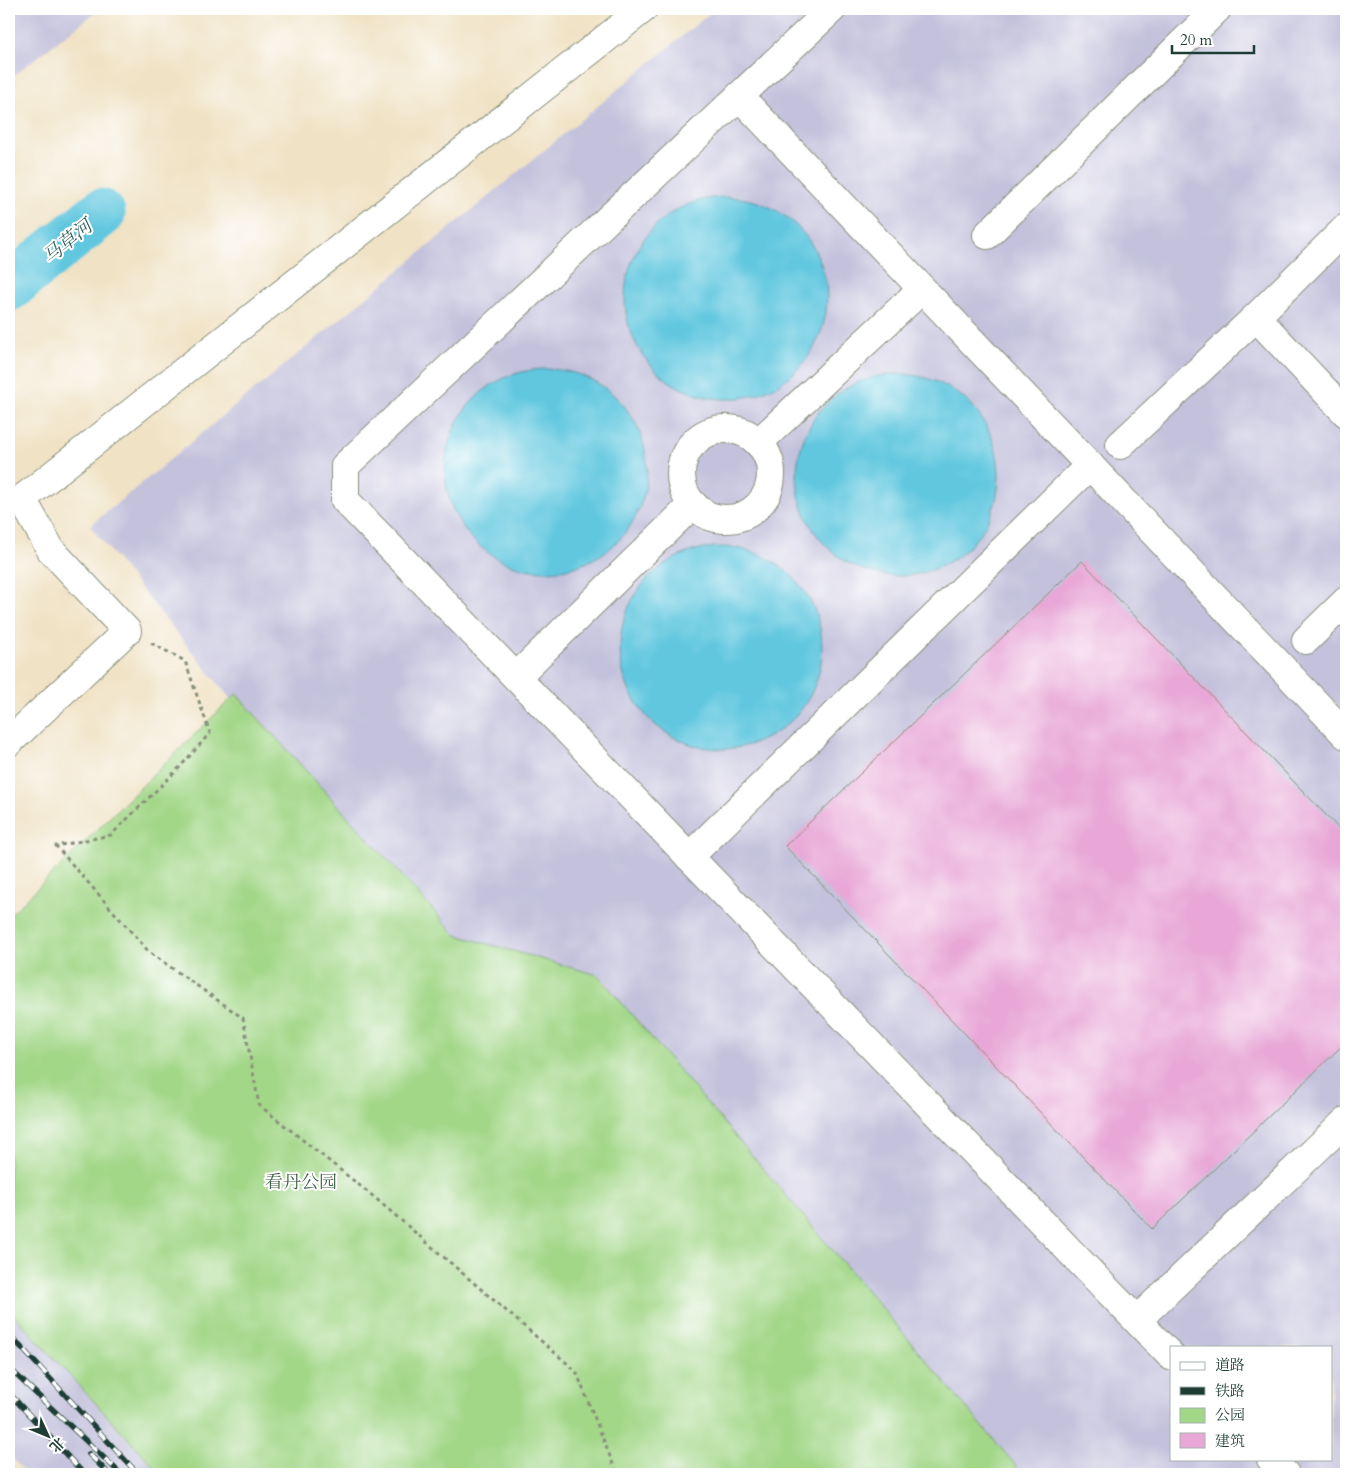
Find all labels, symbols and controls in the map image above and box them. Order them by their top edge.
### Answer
scale bar [1172,22,1255,54]
text: 20 m [1180,30,1212,50]
water label: 马草河 [37,212,100,270]
park label: 看丹公园 [265,1170,337,1195]
legend [1170,1346,1332,1460]
text: 道路 [1215,1355,1245,1375]
text: 铁路 [1215,1381,1245,1401]
text: 公园 [1215,1405,1245,1425]
north arrow [22,1410,72,1460]
text: 建筑 [1215,1431,1245,1451]
text: 北 [45,1433,69,1456]

